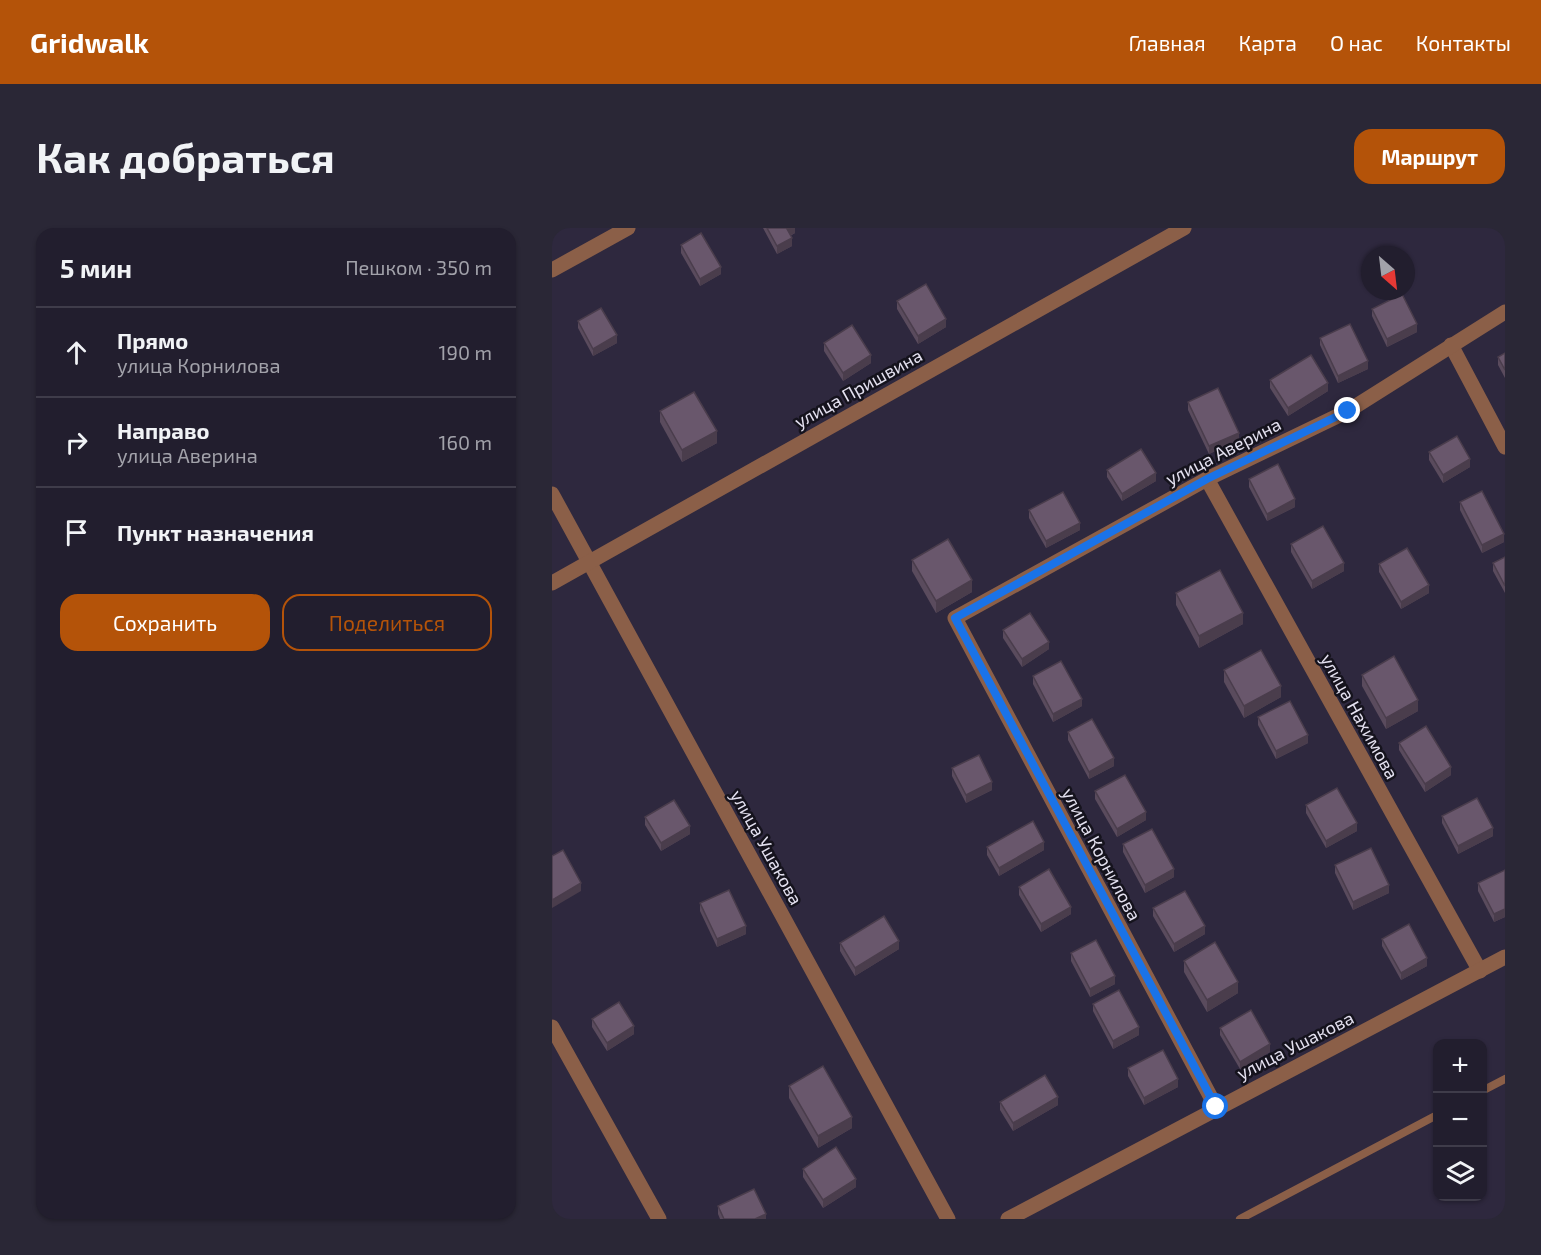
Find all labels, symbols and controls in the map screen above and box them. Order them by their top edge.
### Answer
text: Gridwalk [30,25,149,59]
text: Главная [1129,30,1206,55]
text: Карта [1239,30,1297,55]
text: О нас [1330,30,1383,55]
text: Контакты [1416,30,1511,55]
button: Маршрут [1354,129,1505,184]
text: Как добраться [36,131,335,181]
north arrow [1361,246,1415,300]
text: 5 мин [60,252,132,283]
text: Пешком · 350 m [345,255,492,279]
text: Прямо [117,327,188,353]
icon: ahead [60,336,93,369]
text: 190 m [439,340,492,364]
street label: улица Пришвина [790,344,926,432]
text: улица Корнилова [117,353,280,377]
route end [1334,397,1360,423]
street label: улица Аверина [1162,412,1284,490]
text: Направо [117,417,210,443]
icon: right [60,426,93,459]
text: 160 m [439,430,492,454]
text: улица Аверина [117,443,258,467]
icon: arrive [60,516,93,549]
text: Пункт назначения [117,519,314,545]
button: Сохранить [60,594,270,651]
button: Поделиться [282,594,492,651]
street label: улица Нахимова [1316,649,1404,783]
street label: улица Корнилова [1058,784,1146,924]
street label: улица Ушакова [726,786,808,908]
street label: улица Ушакова [1233,1006,1357,1084]
map controls [1433,1039,1487,1201]
button: + [1433,1039,1487,1093]
route start [1202,1093,1228,1119]
button: − [1433,1093,1487,1147]
button: layers [1433,1147,1487,1201]

